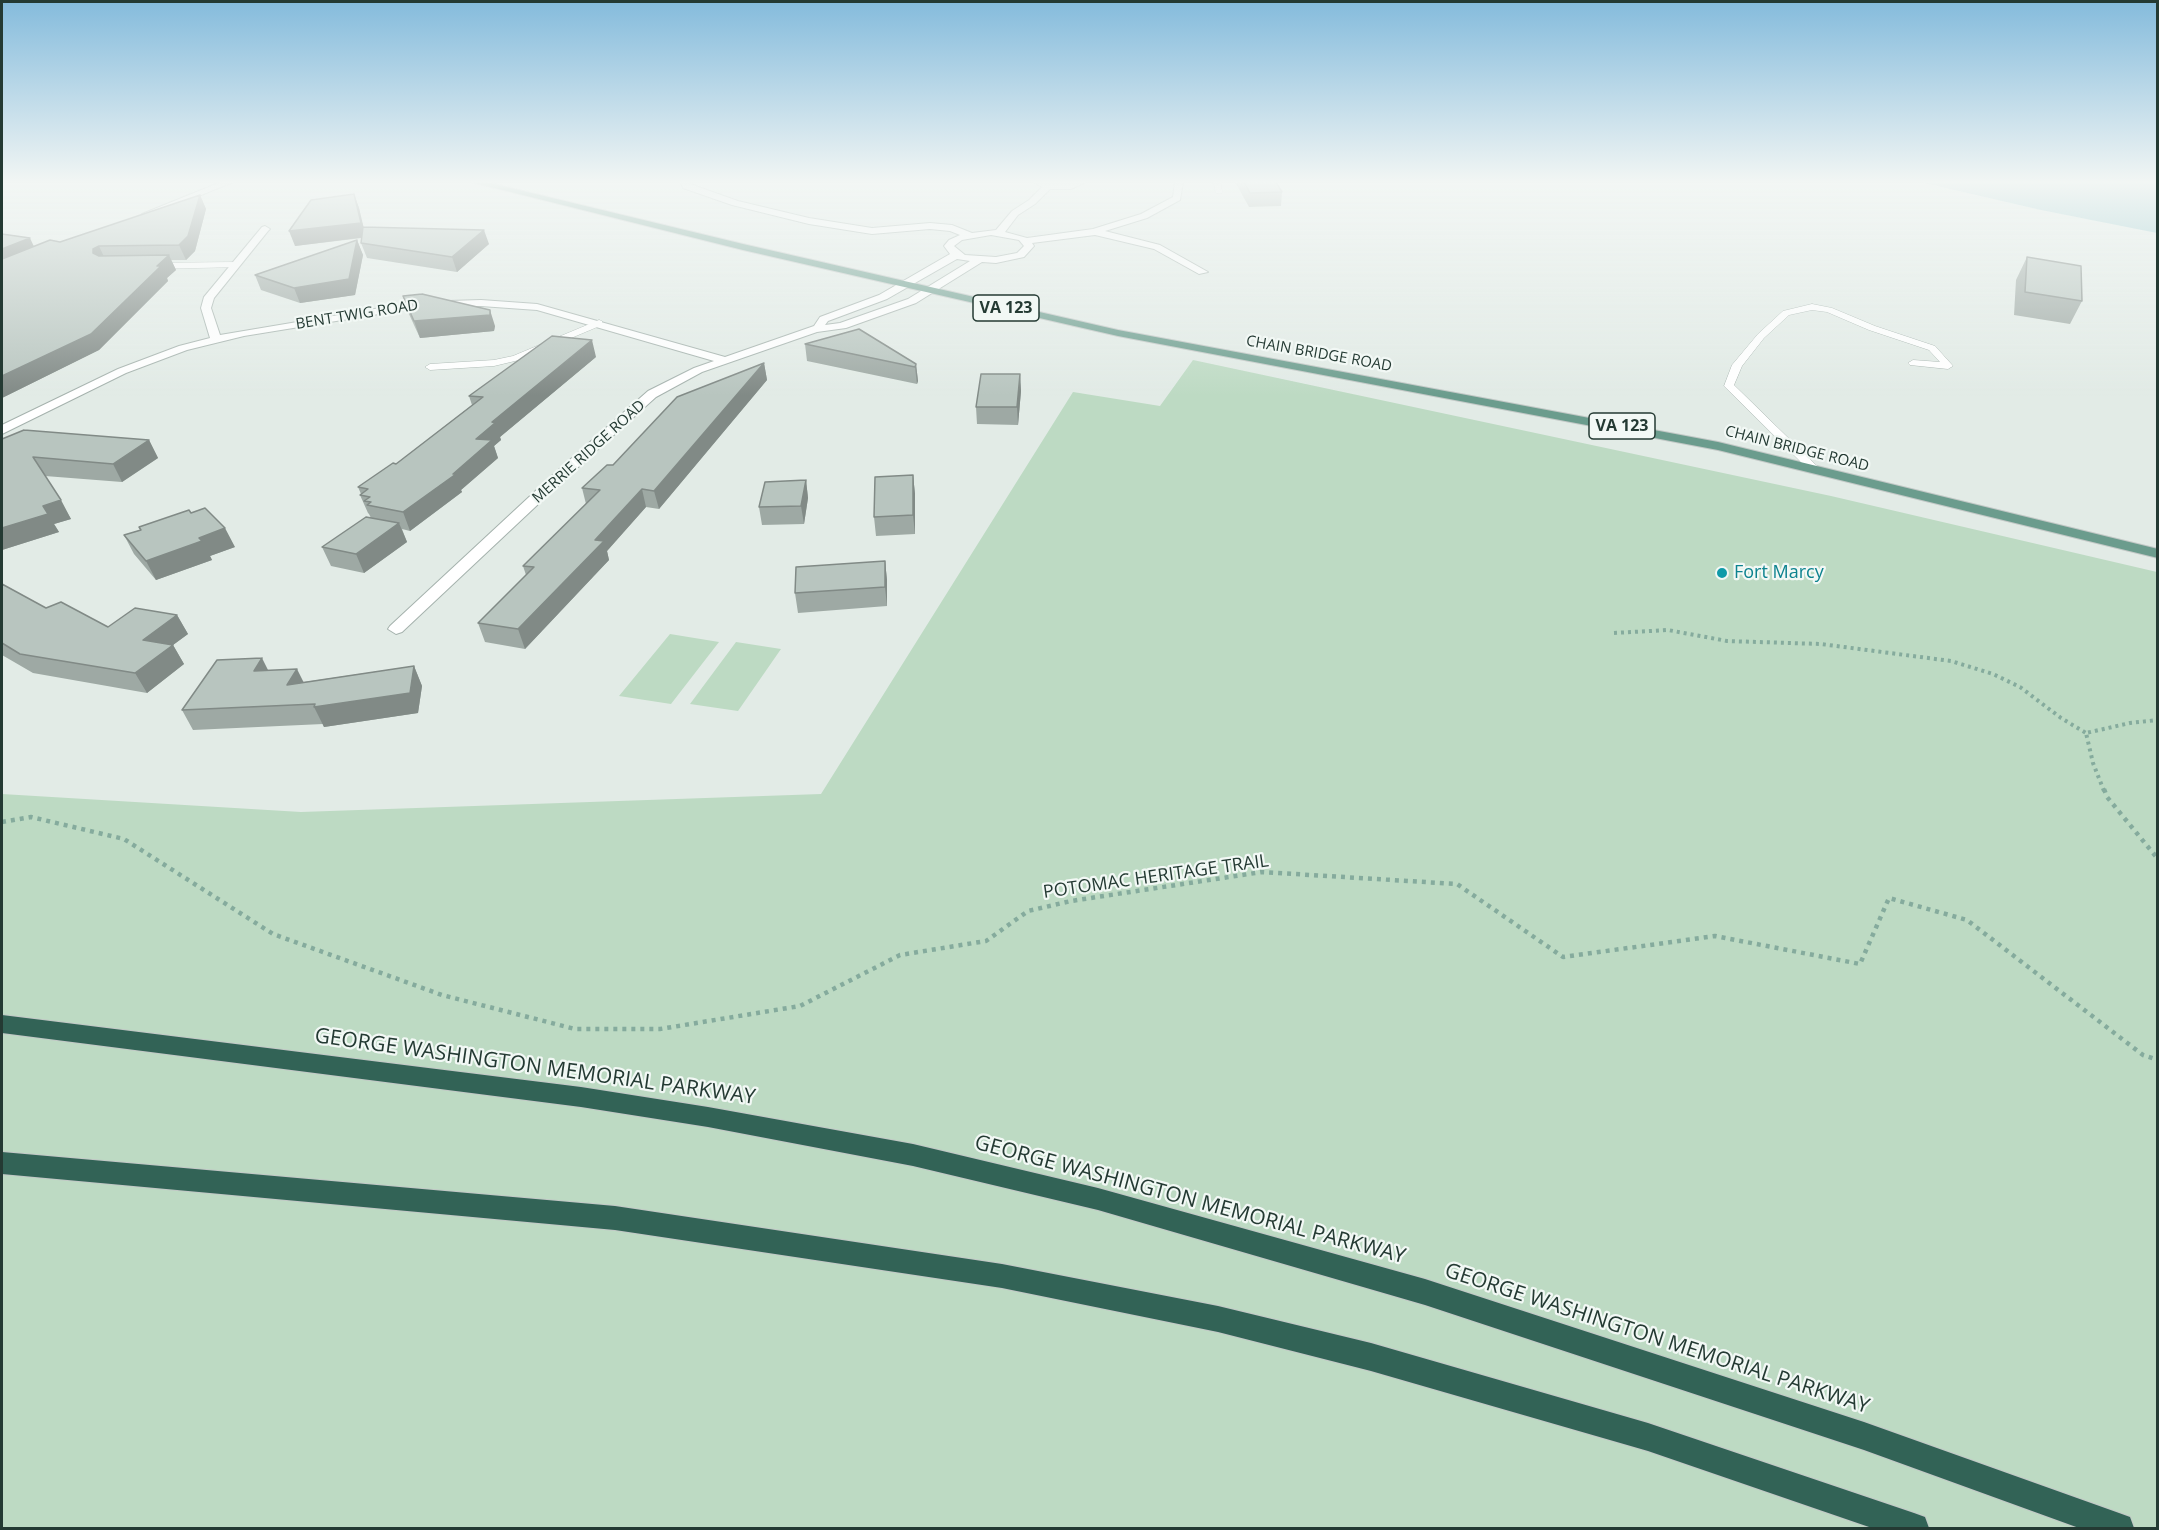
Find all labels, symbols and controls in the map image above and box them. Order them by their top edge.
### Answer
road number: VA 123 [973,295,1039,321]
street label: BENT TWIG ROAD [294,296,420,334]
street label: CHAIN BRIDGE ROAD [1245,332,1393,376]
street label: MERRIE RIDGE ROAD [529,397,649,507]
road number: VA 123 [1589,413,1655,439]
street label: CHAIN BRIDGE ROAD [1723,422,1871,476]
place label: Fort Marcy [1734,562,1824,584]
marker: Fort Marcy [1715,566,1729,580]
street label: POTOMAC HERITAGE TRAIL [1042,850,1270,904]
street label: GEORGE WASHINGTON MEMORIAL PARKWAY [313,1024,757,1110]
street label: GEORGE WASHINGTON MEMORIAL PARKWAY [972,1130,1408,1270]
street label: GEORGE WASHINGTON MEMORIAL PARKWAY [1442,1258,1872,1420]

